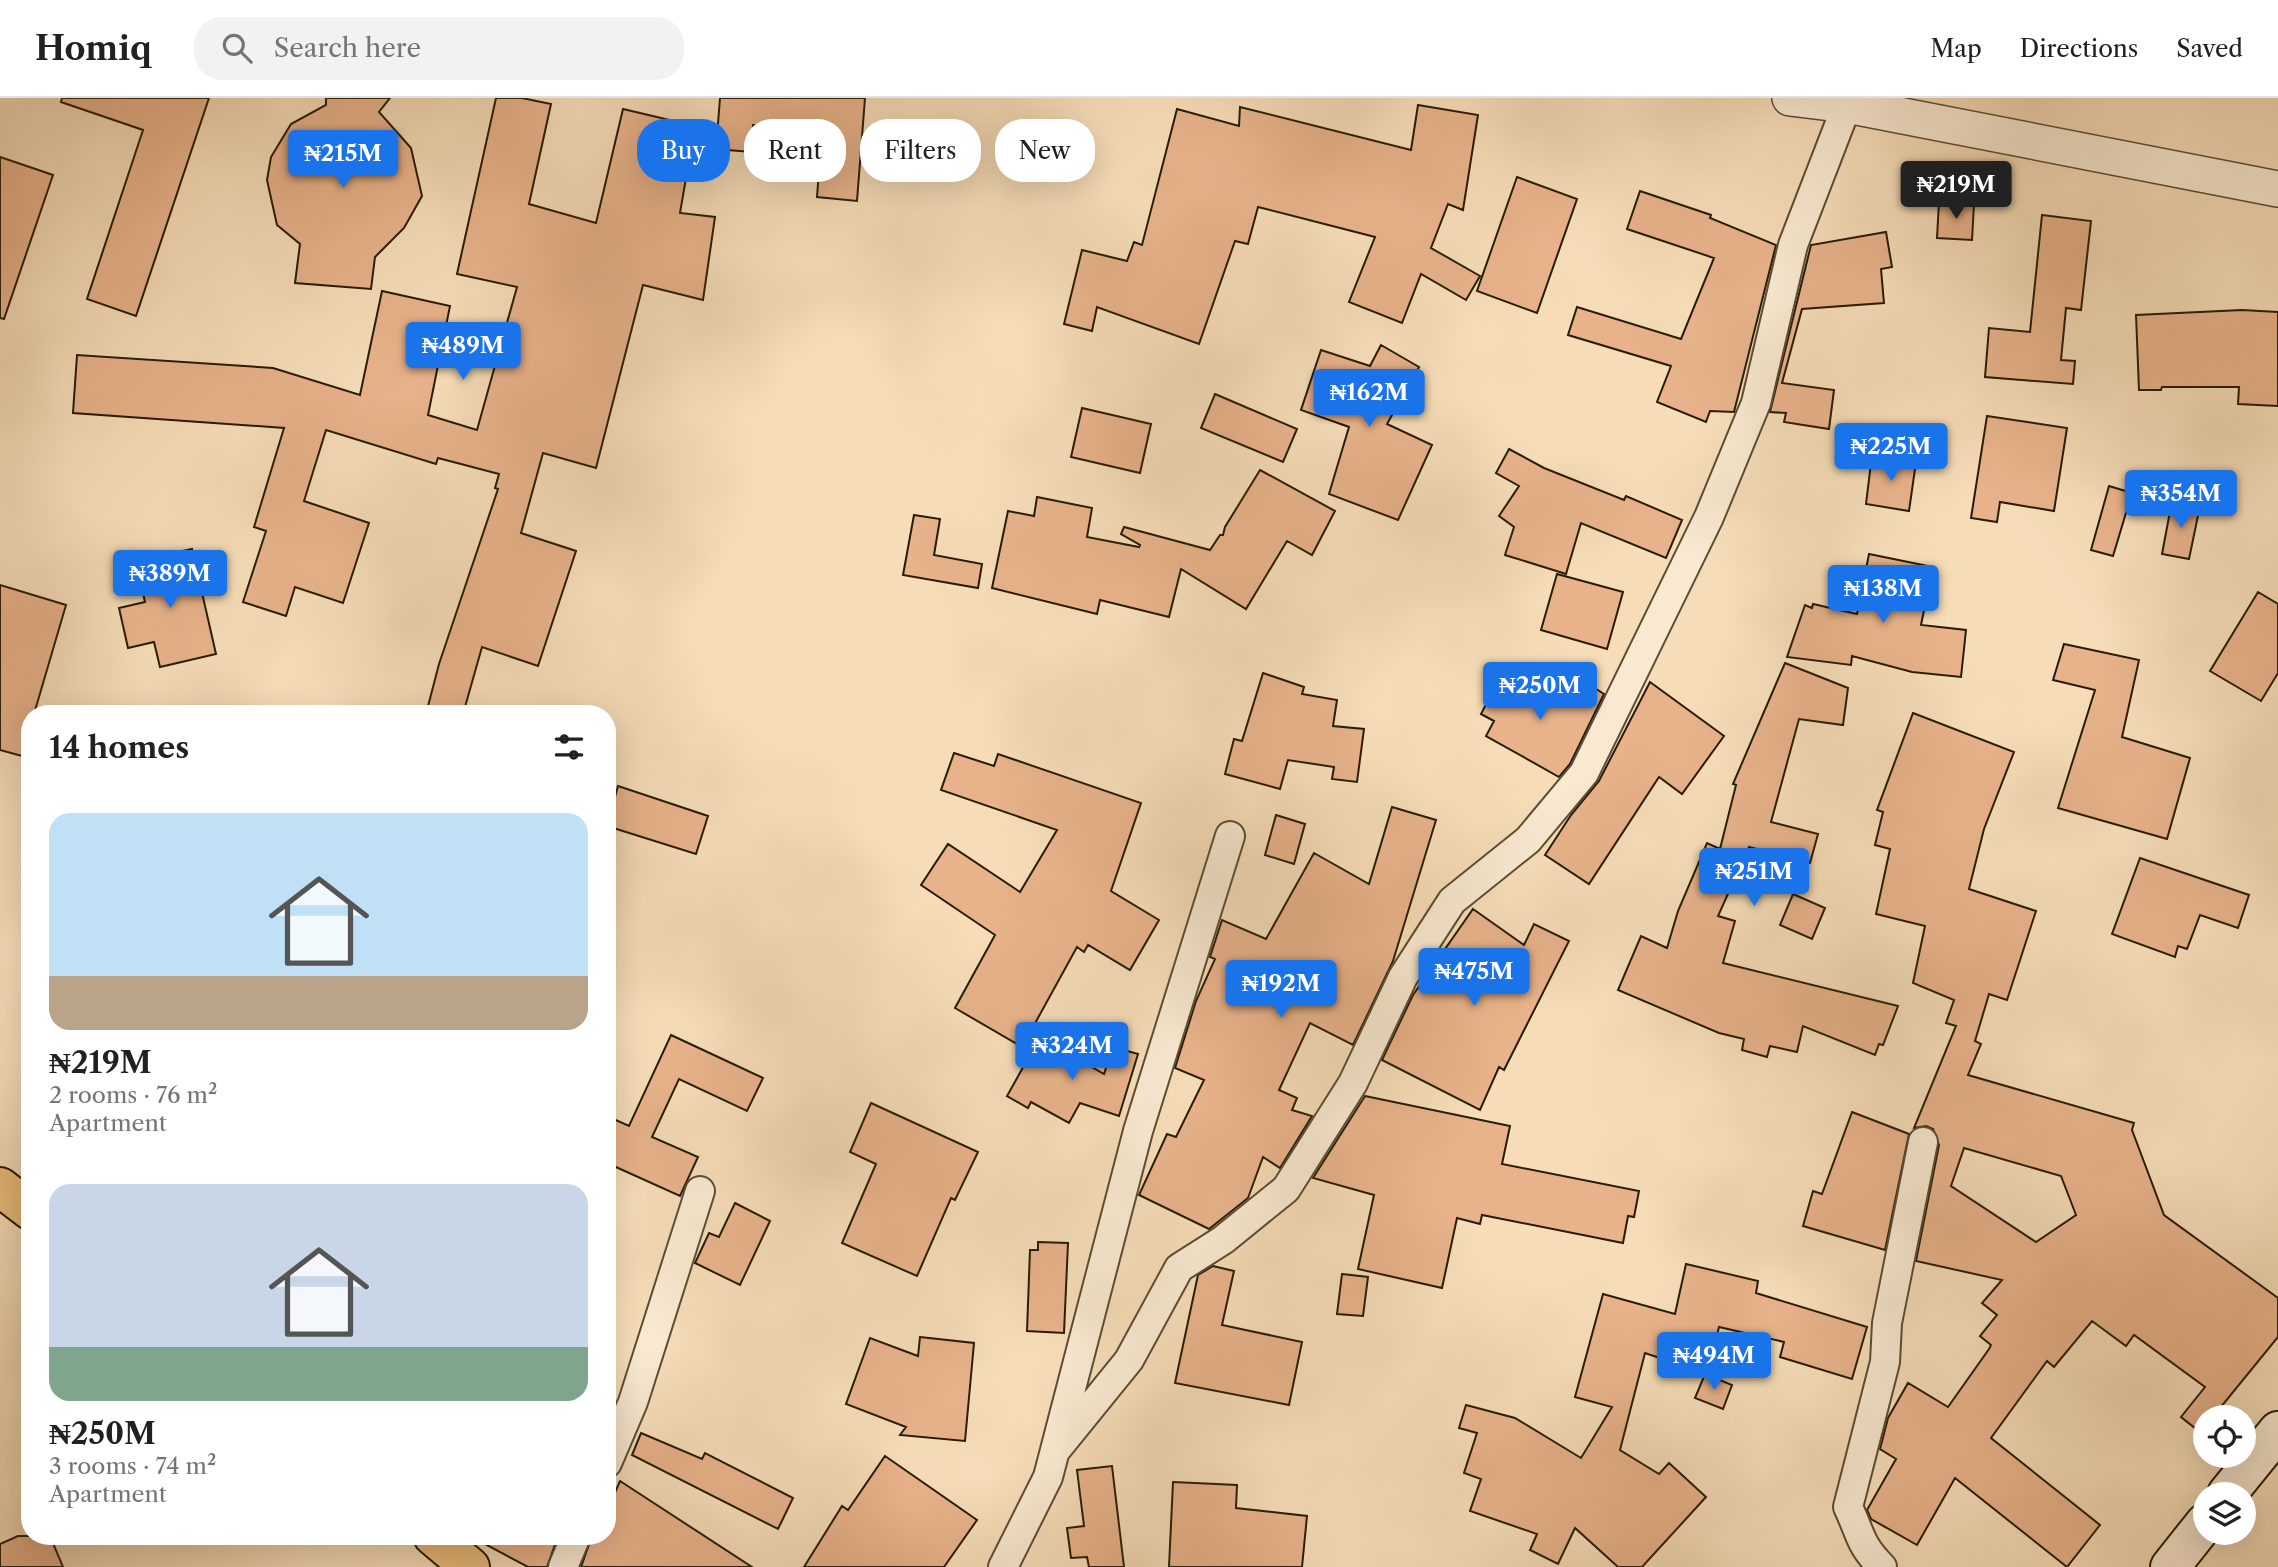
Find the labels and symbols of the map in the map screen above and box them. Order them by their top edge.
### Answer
pin: ₦215M [294,130,392,190]
pin: ₦219M [1907,162,2005,221]
pin: ₦489M [414,322,512,382]
pin: ₦162M [1320,370,1418,429]
pin: ₦225M [1842,424,1940,483]
pin: ₦354M [2132,470,2230,530]
pin: ₦389M [121,550,219,610]
pin: ₦138M [1834,566,1932,625]
pin: ₦250M [1491,662,1589,722]
pin: ₦251M [1705,848,1803,908]
pin: ₦475M [1425,948,1523,1008]
pin: ₦192M [1232,960,1330,1020]
pin: ₦324M [1023,1023,1121,1082]
pin: ₦494M [1665,1332,1763,1392]

